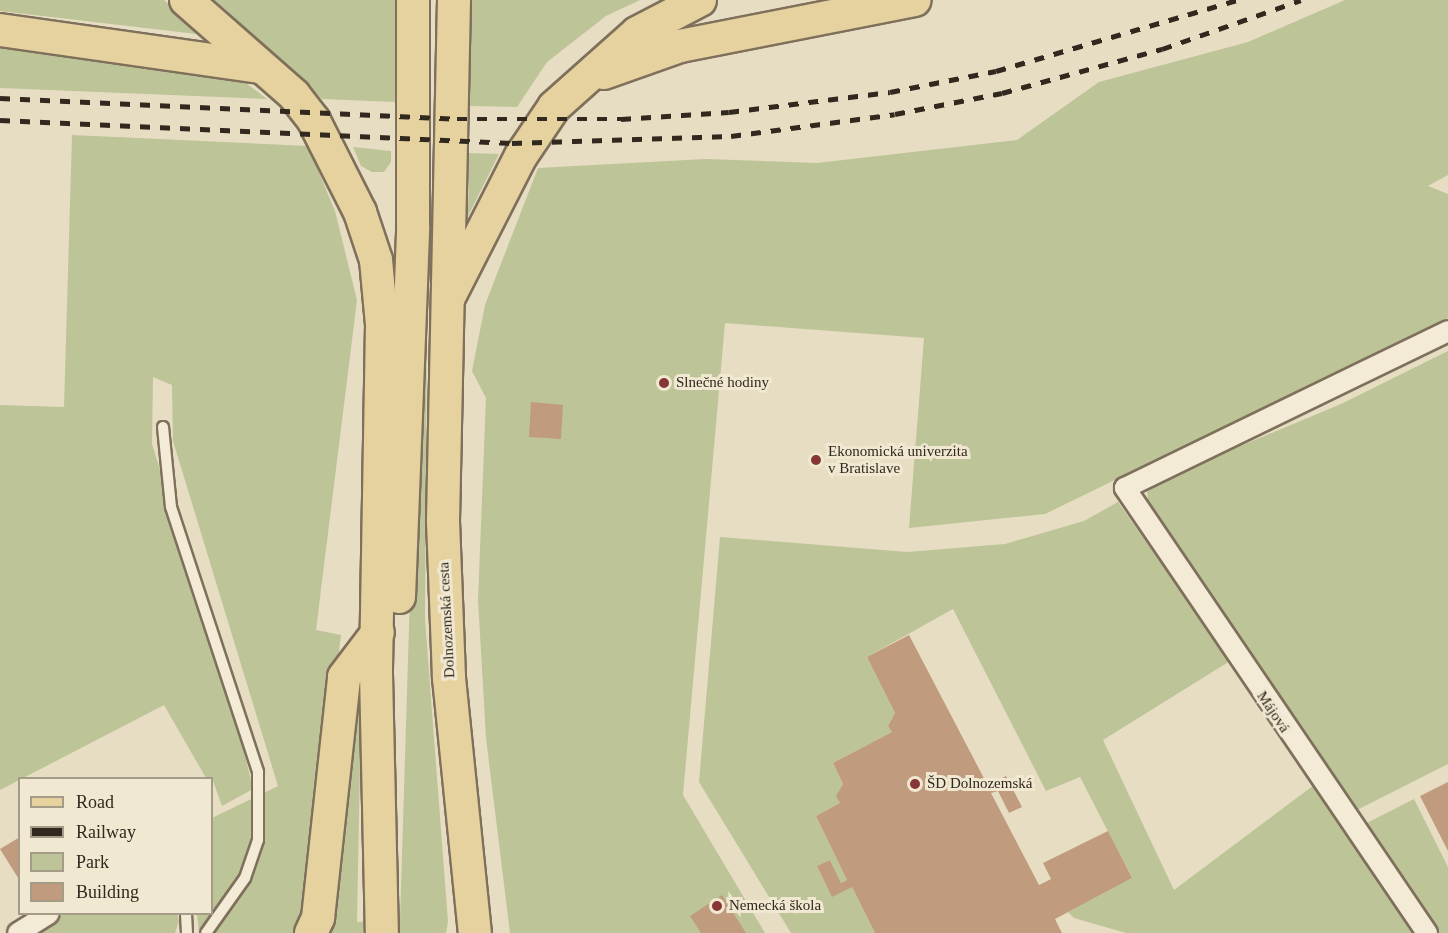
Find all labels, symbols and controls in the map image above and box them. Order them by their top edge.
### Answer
place label: Slnečné hodiny [676,374,769,392]
marker: Slnečné hodiny [657,376,671,390]
place label: Ekonomická univerzita v Bratislave [828,442,968,477]
marker: Ekonomická univerzita v Bratislave [809,453,823,467]
street label: Dolnozemská cesta [435,562,459,678]
street label: Májová [1253,688,1293,736]
place label: ŠD Dolnozemská [927,775,1032,793]
legend [18,777,213,915]
marker: ŠD Dolnozemská [908,777,922,791]
text: Road [76,792,114,812]
text: Railway [76,822,136,842]
text: Park [76,852,109,872]
text: Building [76,882,139,902]
place label: Nemecká škola [729,897,821,915]
marker: Nemecká škola [710,899,724,913]

